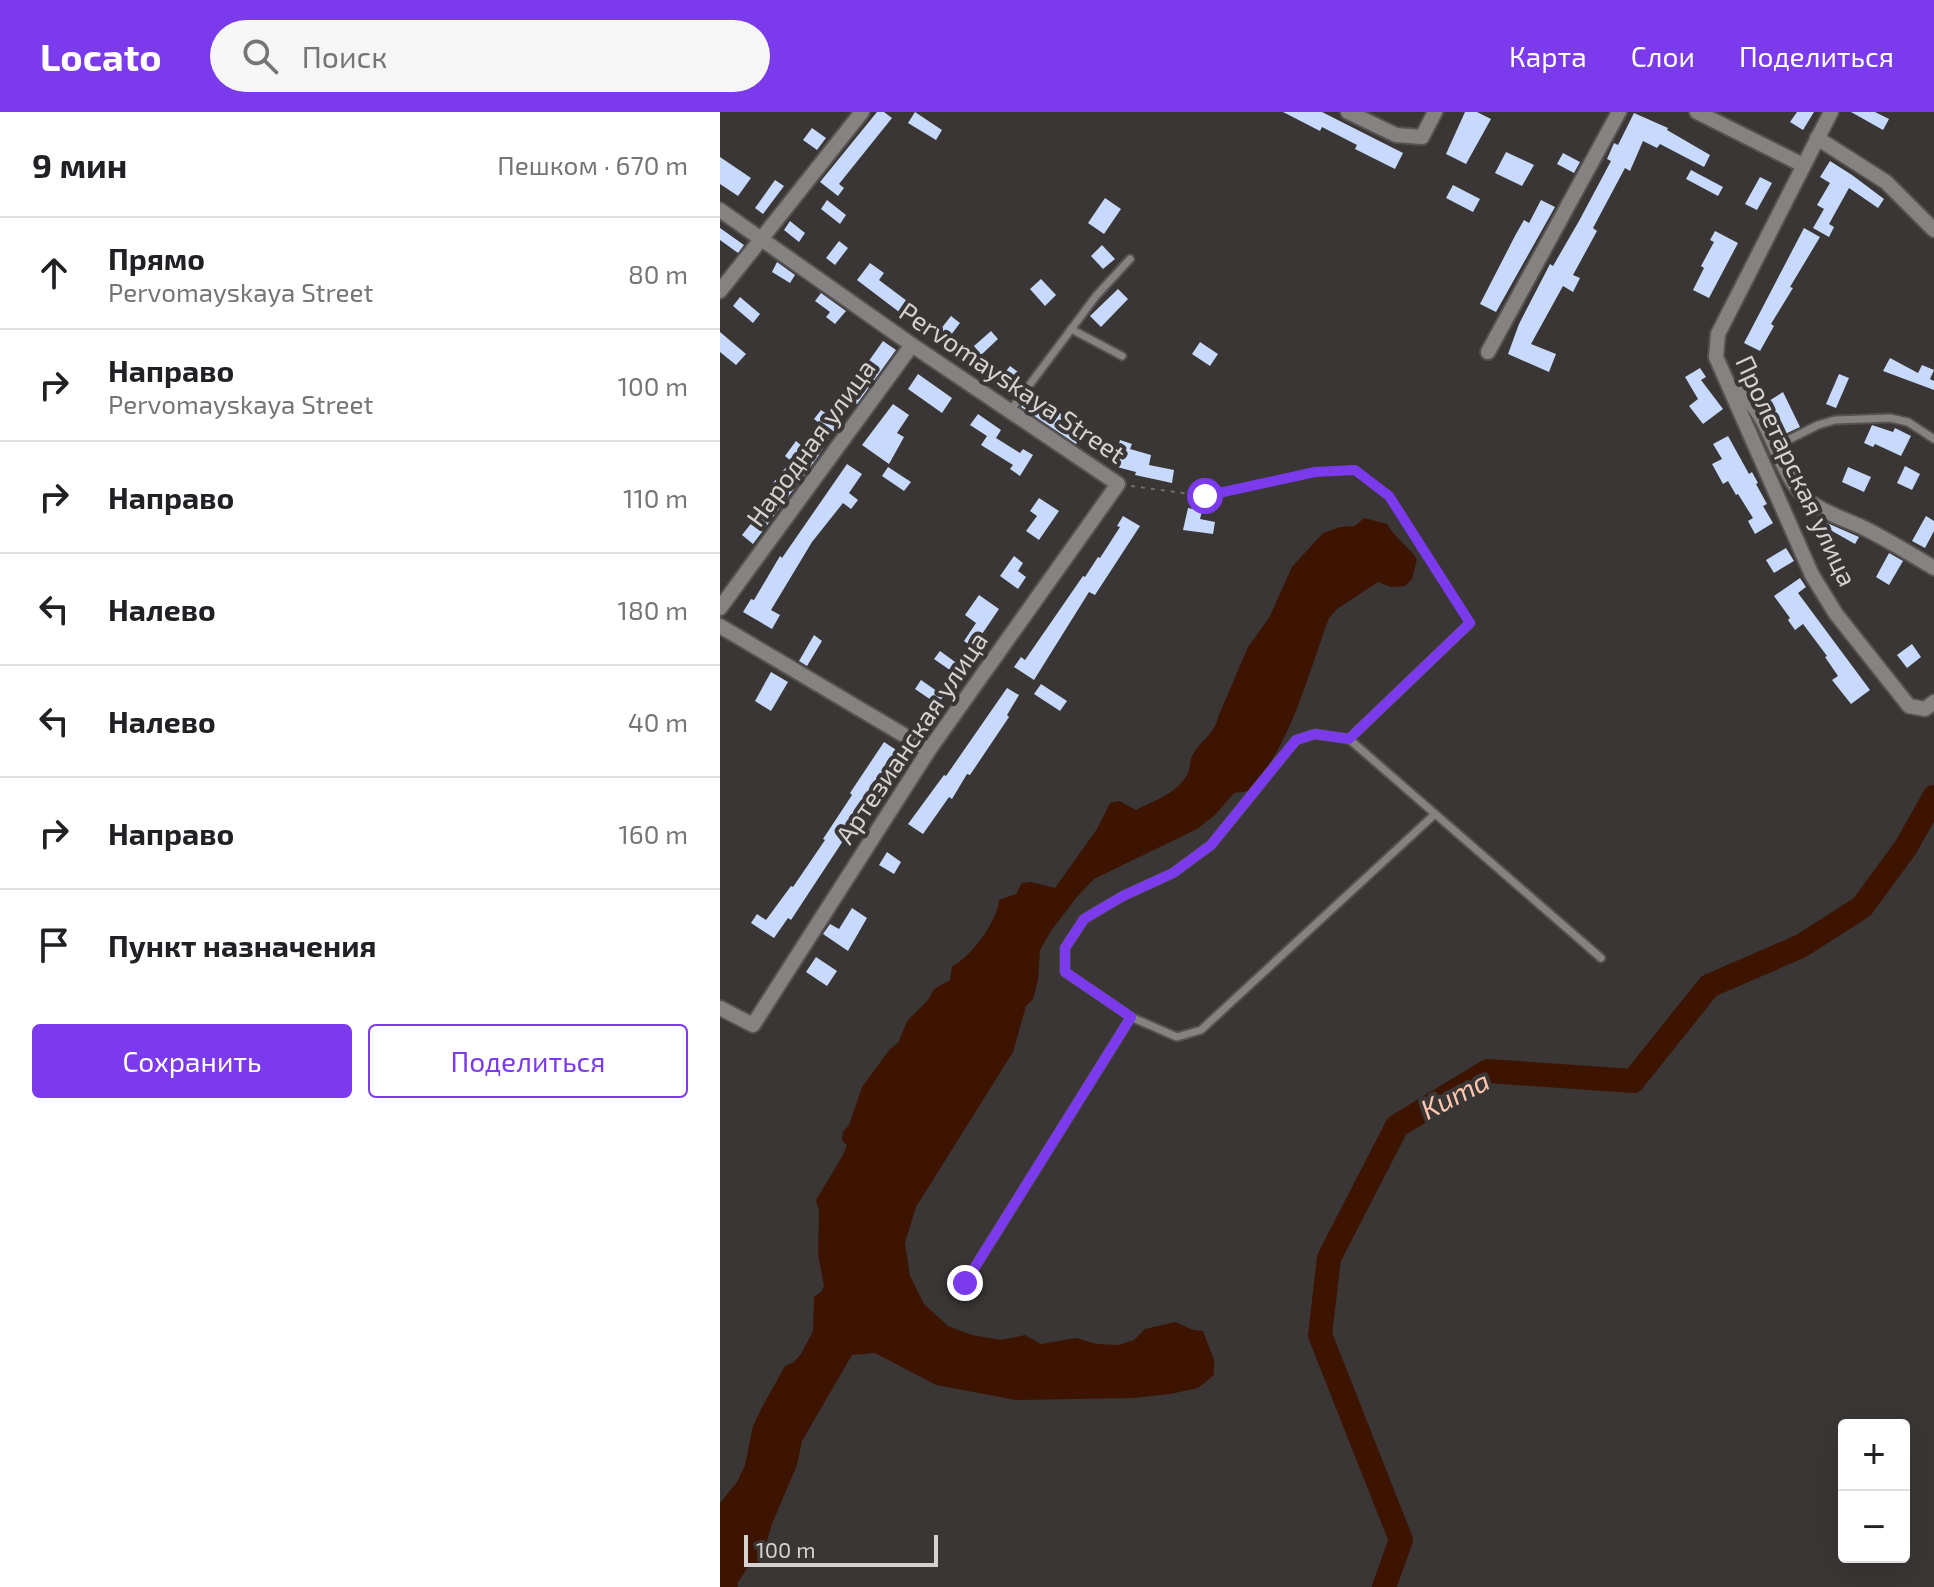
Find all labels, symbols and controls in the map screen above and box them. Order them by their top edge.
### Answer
search box [210,20,770,92]
text: Locato [40,33,162,79]
icon: search [238,34,282,78]
text: Поиск [302,38,387,74]
text: Карта [1509,39,1587,73]
text: Слои [1631,39,1695,73]
text: Поделиться [1739,39,1894,73]
text: 9 мин [32,144,127,185]
text: Пешком · 670 m [497,149,688,180]
text: Прямо [108,240,205,276]
icon: ahead [32,251,76,295]
text: 80 m [628,258,688,289]
text: Pervomayskaya Street [108,276,373,307]
street label: Pervomayskaya Street [894,295,1132,469]
street label: Пролетарская улица [1729,350,1864,591]
text: Направо [108,352,234,388]
street label: Народная улица [739,353,882,532]
icon: right [32,363,76,407]
text: 100 m [618,370,688,401]
text: Pervomayskaya Street [108,388,373,419]
icon: right [32,475,76,519]
route start [1187,478,1223,514]
text: Направо [108,479,234,515]
text: 110 m [623,482,688,513]
icon: left [32,587,76,631]
text: Налево [108,591,216,627]
text: 180 m [618,594,688,625]
street label: Артезианская улица [828,625,994,850]
icon: left [32,699,76,743]
text: Налево [108,703,216,739]
text: 40 m [628,706,688,737]
icon: right [32,811,76,855]
text: Направо [108,815,234,851]
text: 160 m [619,818,688,849]
icon: arrive [32,923,76,967]
text: Пункт назначения [108,927,376,963]
button: Сохранить [32,1024,352,1098]
button: Поделиться [368,1024,688,1098]
water label: Kuma [1414,1062,1495,1126]
route end [947,1265,983,1301]
map controls [1838,1419,1910,1563]
button: + [1838,1419,1910,1491]
button: − [1838,1491,1910,1563]
scale bar [744,1531,938,1567]
text: 100 m [756,1536,815,1562]

